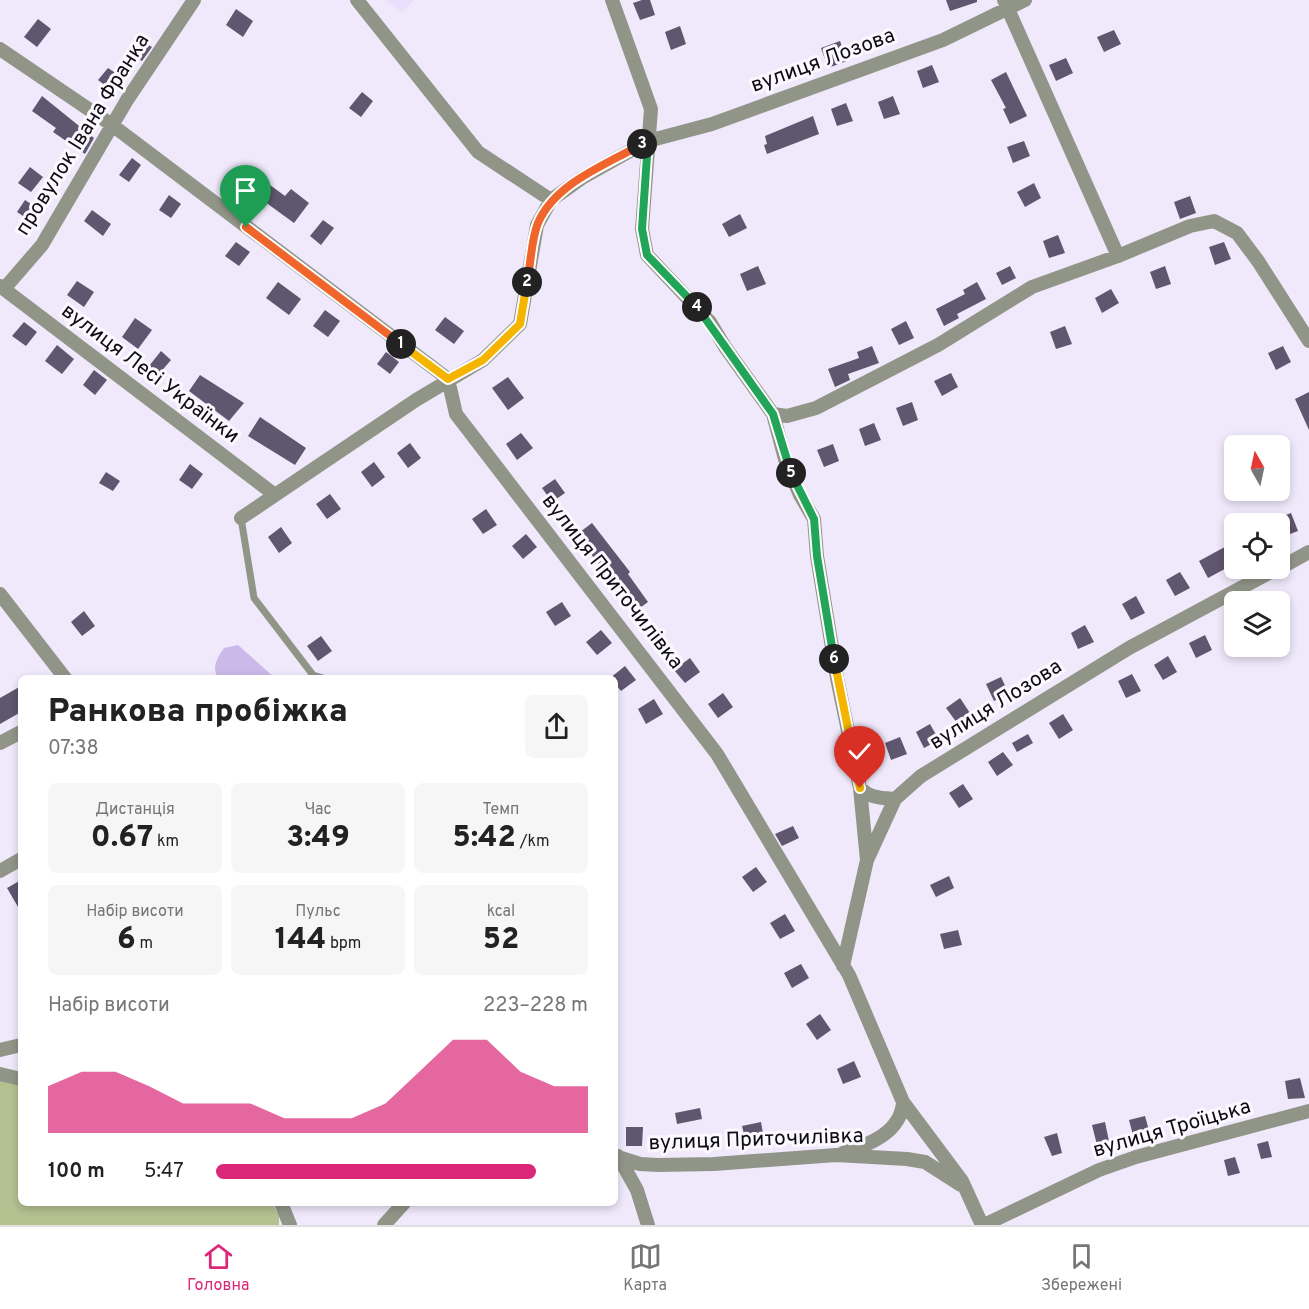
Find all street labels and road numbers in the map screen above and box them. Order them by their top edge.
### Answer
street label: вулиця Лозова [747,22,899,100]
street label: провулок Івана Франка [10,29,156,241]
street label: вулиця Лесі Українки [55,298,245,450]
street label: вулиця Приточилівка [535,489,689,675]
street label: вулиця Лозова [925,653,1067,757]
street label: вулиця Троїцька [1090,1094,1254,1164]
street label: вулиця Приточилівка [648,1123,864,1157]

